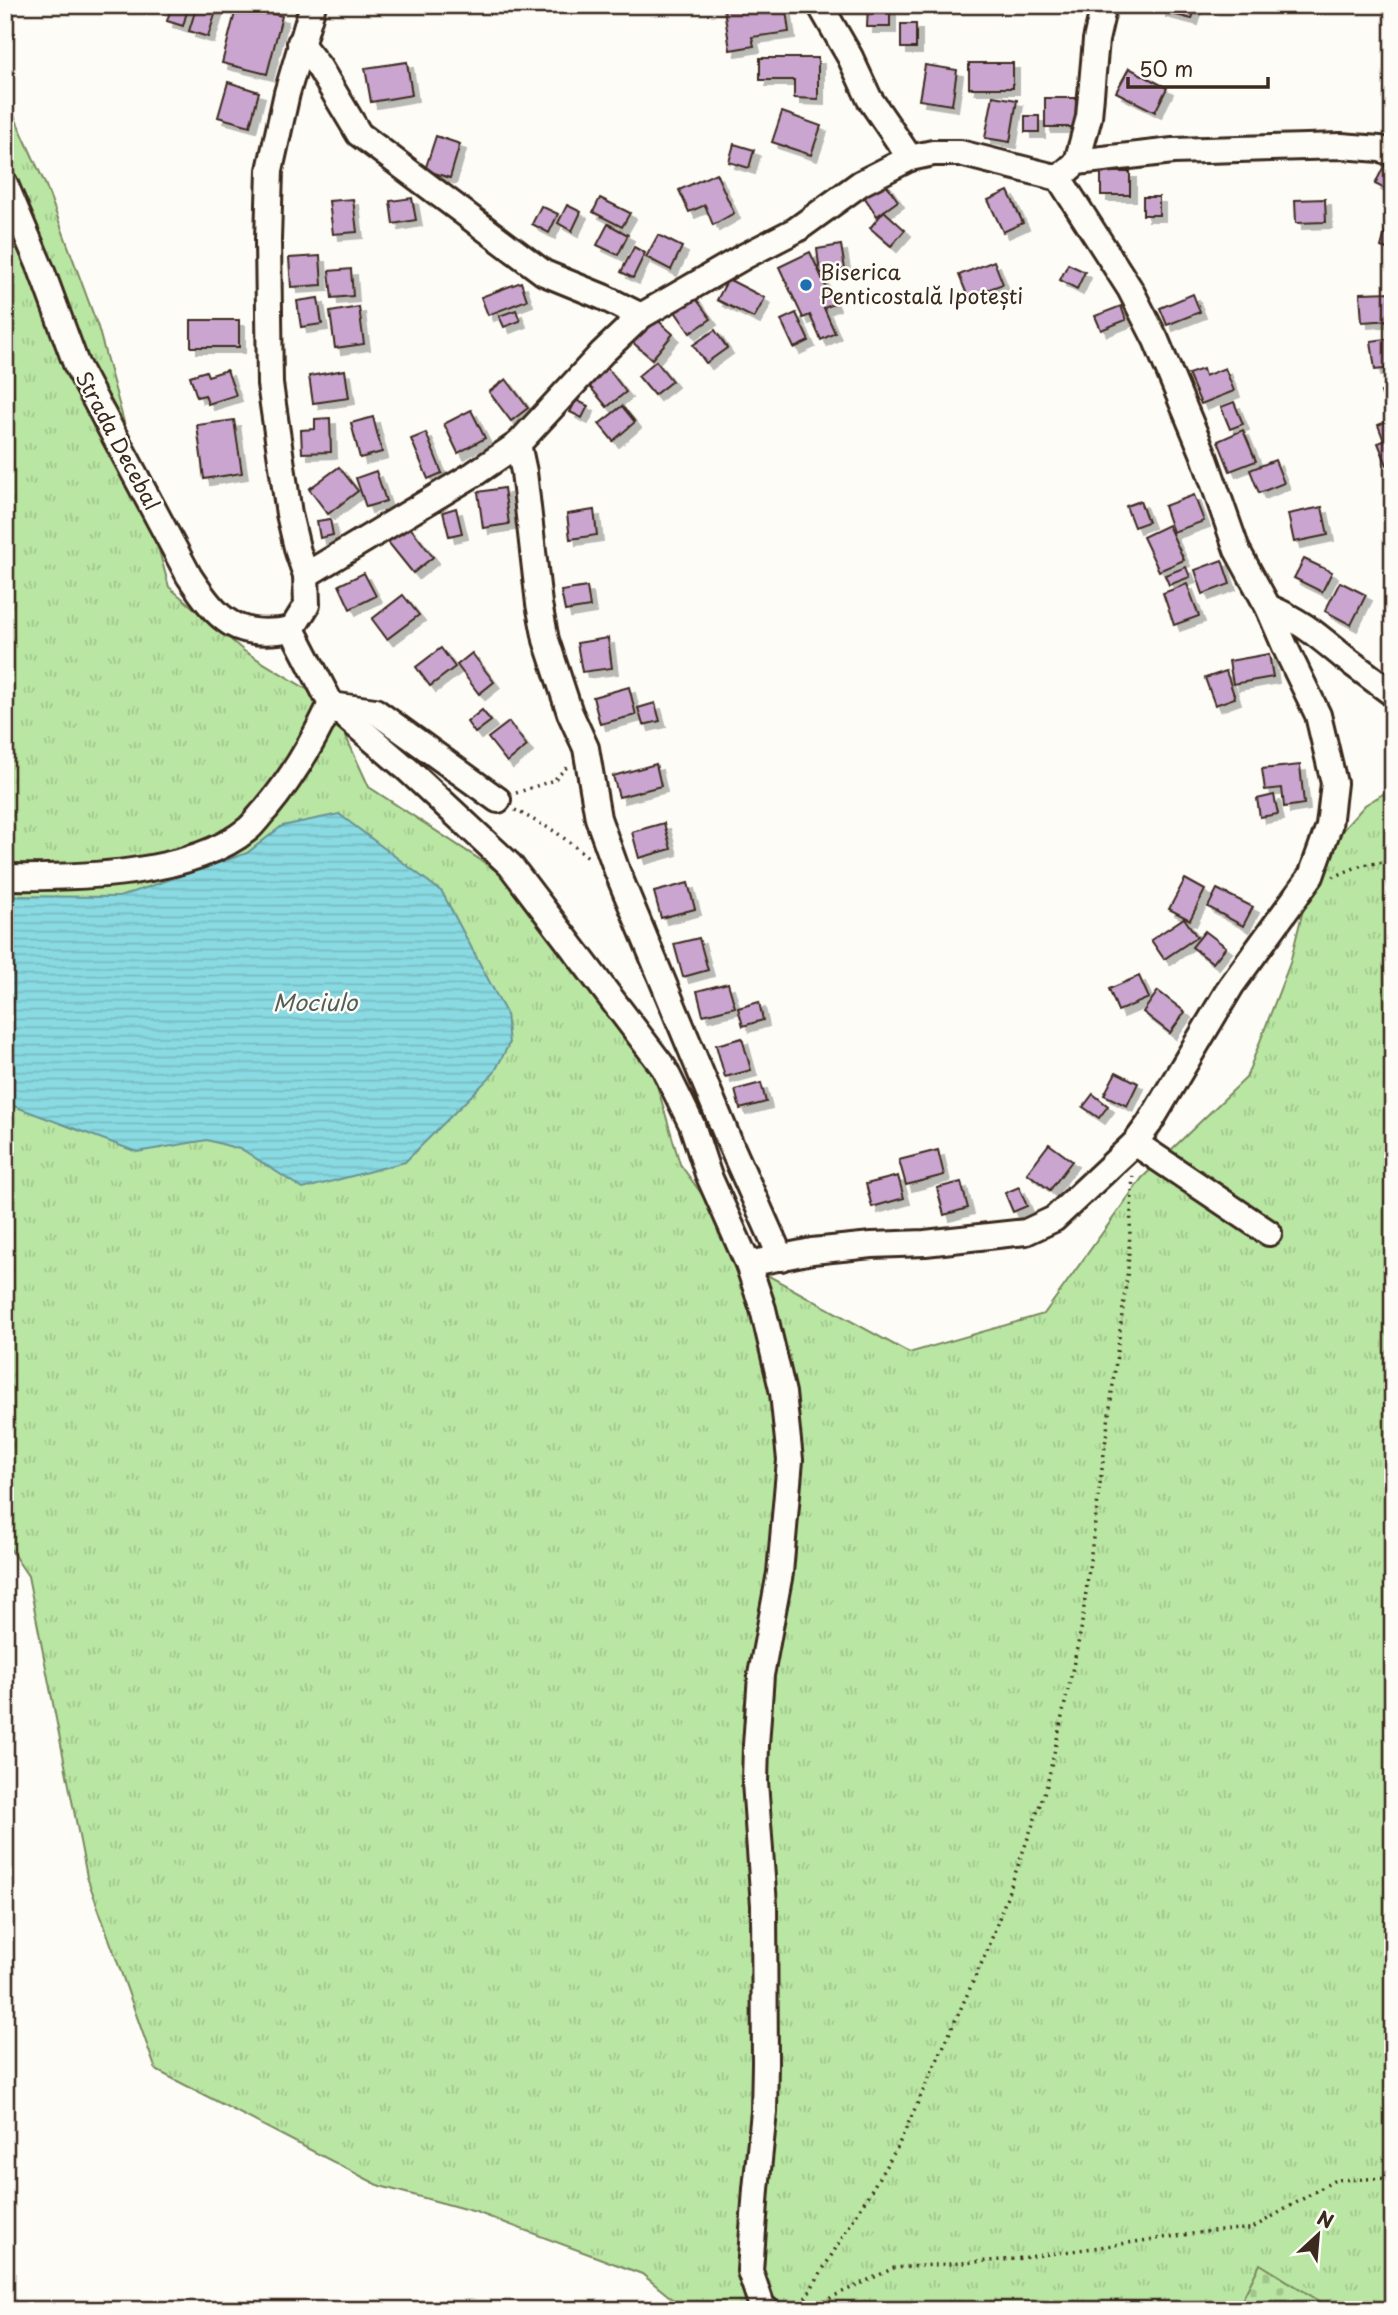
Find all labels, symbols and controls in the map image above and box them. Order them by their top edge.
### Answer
scale bar [1128,46,1268,90]
text: 50 m [1139,52,1193,84]
place label: Biserica Penticostală Ipotești [820,255,1023,311]
marker: Biserica Penticostală Ipotești [798,277,814,293]
street label: Strada Decebal [69,365,169,515]
water label: Mociulo [273,984,359,1019]
north arrow [1282,2200,1352,2270]
text: N [1313,2203,1339,2235]

